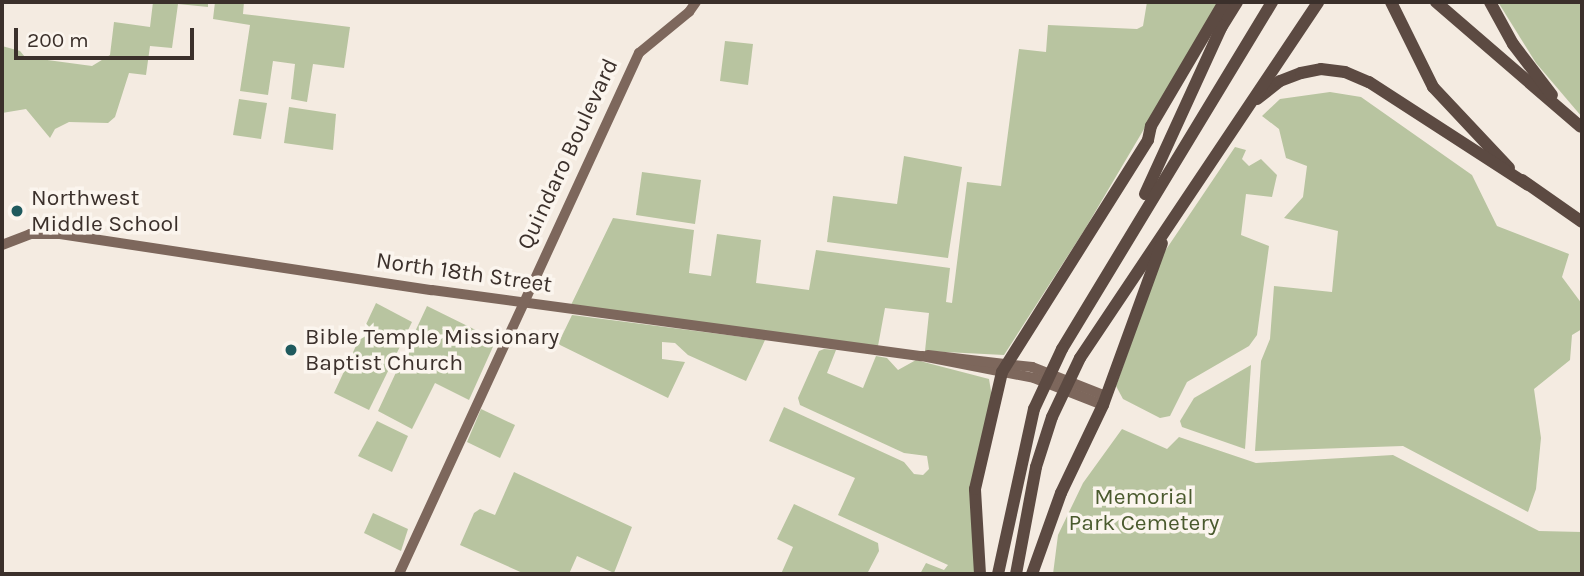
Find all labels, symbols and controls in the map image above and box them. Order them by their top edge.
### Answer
scale bar [18,14,198,58]
text: 200 m [27,28,89,52]
street label: Quindaro Boulevard [512,54,624,254]
place label: Northwest Middle School [31,184,180,238]
marker: Northwest Middle School [9,203,25,219]
street label: North 18th Street [374,247,554,299]
place label: Bible Temple Missionary Baptist Church [305,323,559,377]
marker: Bible Temple Missionary Baptist Church [283,342,299,358]
park label: Memorial Park Cemetery [1069,483,1219,537]

